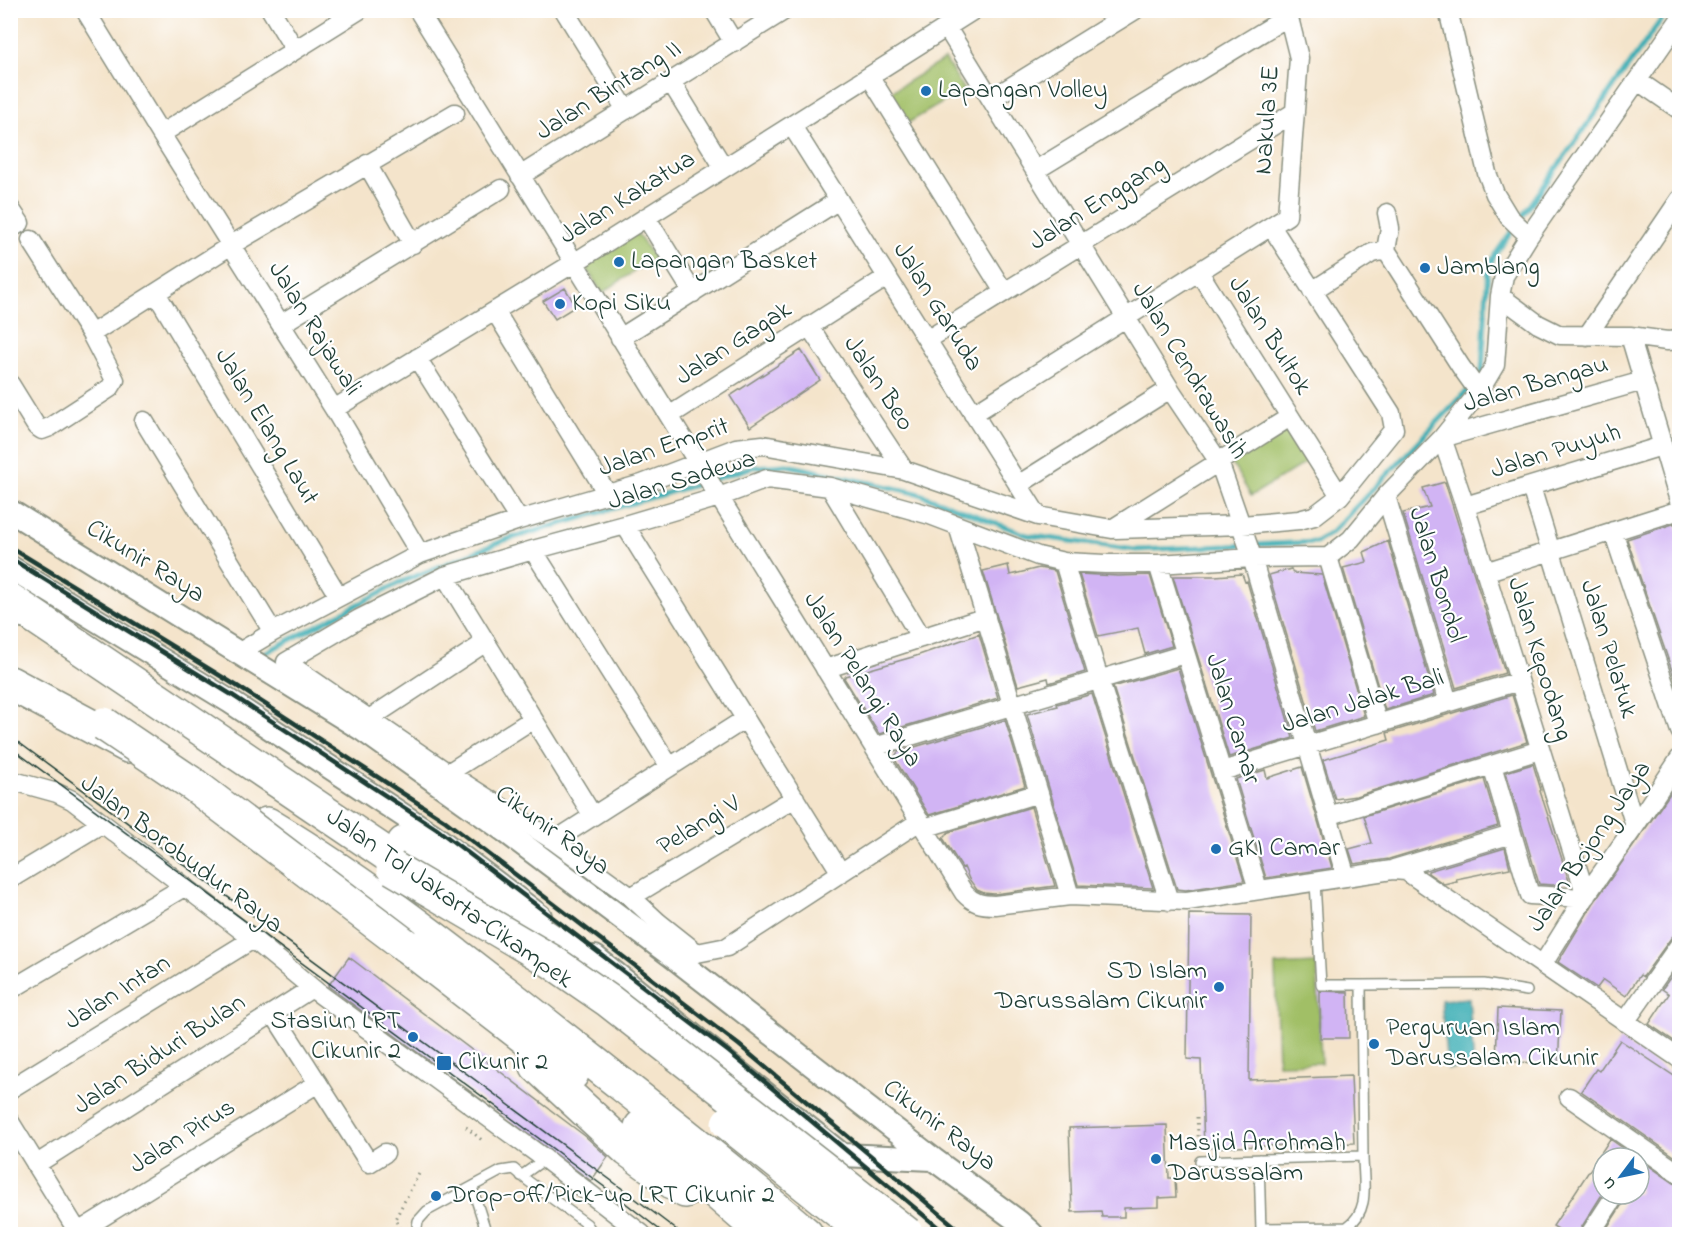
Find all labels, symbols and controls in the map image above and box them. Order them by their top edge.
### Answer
street label: Jalan Bintang II [529,31,689,151]
street label: Nakula 3E [1245,64,1291,176]
place label: Lapangan Volley [938,72,1108,110]
marker: Lapangan Volley [919,84,933,98]
street label: Jalan Kakatua [553,141,703,255]
street label: Jalan Enggang [1022,147,1174,261]
street label: Jalan Garuda [882,235,992,379]
place label: Lapangan Basket [631,243,818,281]
place label: Jamblang [1437,249,1540,287]
street label: Jalan Rajawali [258,254,370,404]
marker: Lapangan Basket [612,255,626,269]
marker: Jamblang [1418,261,1432,275]
street label: Jalan Bultok [1217,269,1321,403]
street label: Jalan Cendrawasih [1121,275,1257,467]
place label: Kopi Siku [572,285,671,323]
street label: Jalan Gagak [668,292,800,396]
marker: Kopi Siku [553,297,567,311]
street label: Jalan Beo [833,329,923,439]
street label: Jalan Elang Laut [204,341,328,513]
street label: Jalan Bangau [1459,346,1613,424]
street label: Jalan Emprit [594,408,735,488]
street label: Jalan Puyuh [1486,414,1626,490]
street label: Jalan Sadewa [604,441,760,521]
street label: Jalan Bondol [1397,502,1475,648]
street label: Cikunir Raya [78,510,212,614]
street label: Jalan Kepodang [1496,572,1582,746]
street label: Jalan Pelatuk [1569,575,1647,723]
street label: Jalan Pelangi Raya [793,585,931,775]
street label: Jalan Camar [1194,649,1270,790]
street label: Jalan Jalak Bali [1277,659,1449,745]
street label: Jalan Bojong Jaya [1518,754,1662,940]
street label: Jalan Borobudur Raya [71,766,291,944]
street label: Cikunir Raya [487,776,617,886]
street label: Pelangi V [650,786,749,866]
street label: Jalan Tol Jakarta–Cikampek [318,799,581,999]
place label: GKI Camar [1228,830,1341,868]
marker: GKI Camar [1209,842,1223,856]
street label: Jalan Intan [57,945,179,1041]
place label: SD Islam Darussalam Cikunir [994,953,1208,1021]
marker: SD Islam Darussalam Cikunir [1212,980,1226,994]
street label: Jalan Biduri Bulan [66,985,254,1125]
place label: Stasiun LRT Cikunir 2 [271,1003,401,1071]
place label: Perguruan Islam Darussalam Cikunir [1385,1010,1599,1078]
marker: Stasiun LRT Cikunir 2 [406,1030,420,1044]
marker: Perguruan Islam Darussalam Cikunir [1367,1037,1381,1051]
place label: Cikunir 2 [458,1044,548,1082]
marker: Cikunir 2 [435,1054,453,1072]
street label: Cikunir Raya [874,1070,1004,1182]
street label: Jalan Pirus [123,1089,243,1185]
place label: Masjid Arrohmah Darussalam [1167,1125,1346,1193]
north arrow [1591,1146,1651,1206]
marker: Masjid Arrohmah Darussalam [1149,1152,1163,1166]
text: U [1597,1172,1623,1194]
place label: Drop-off/Pick-up LRT Cikunir 2 [447,1177,775,1215]
marker: Drop-off/Pick-up LRT Cikunir 2 [429,1189,443,1203]

